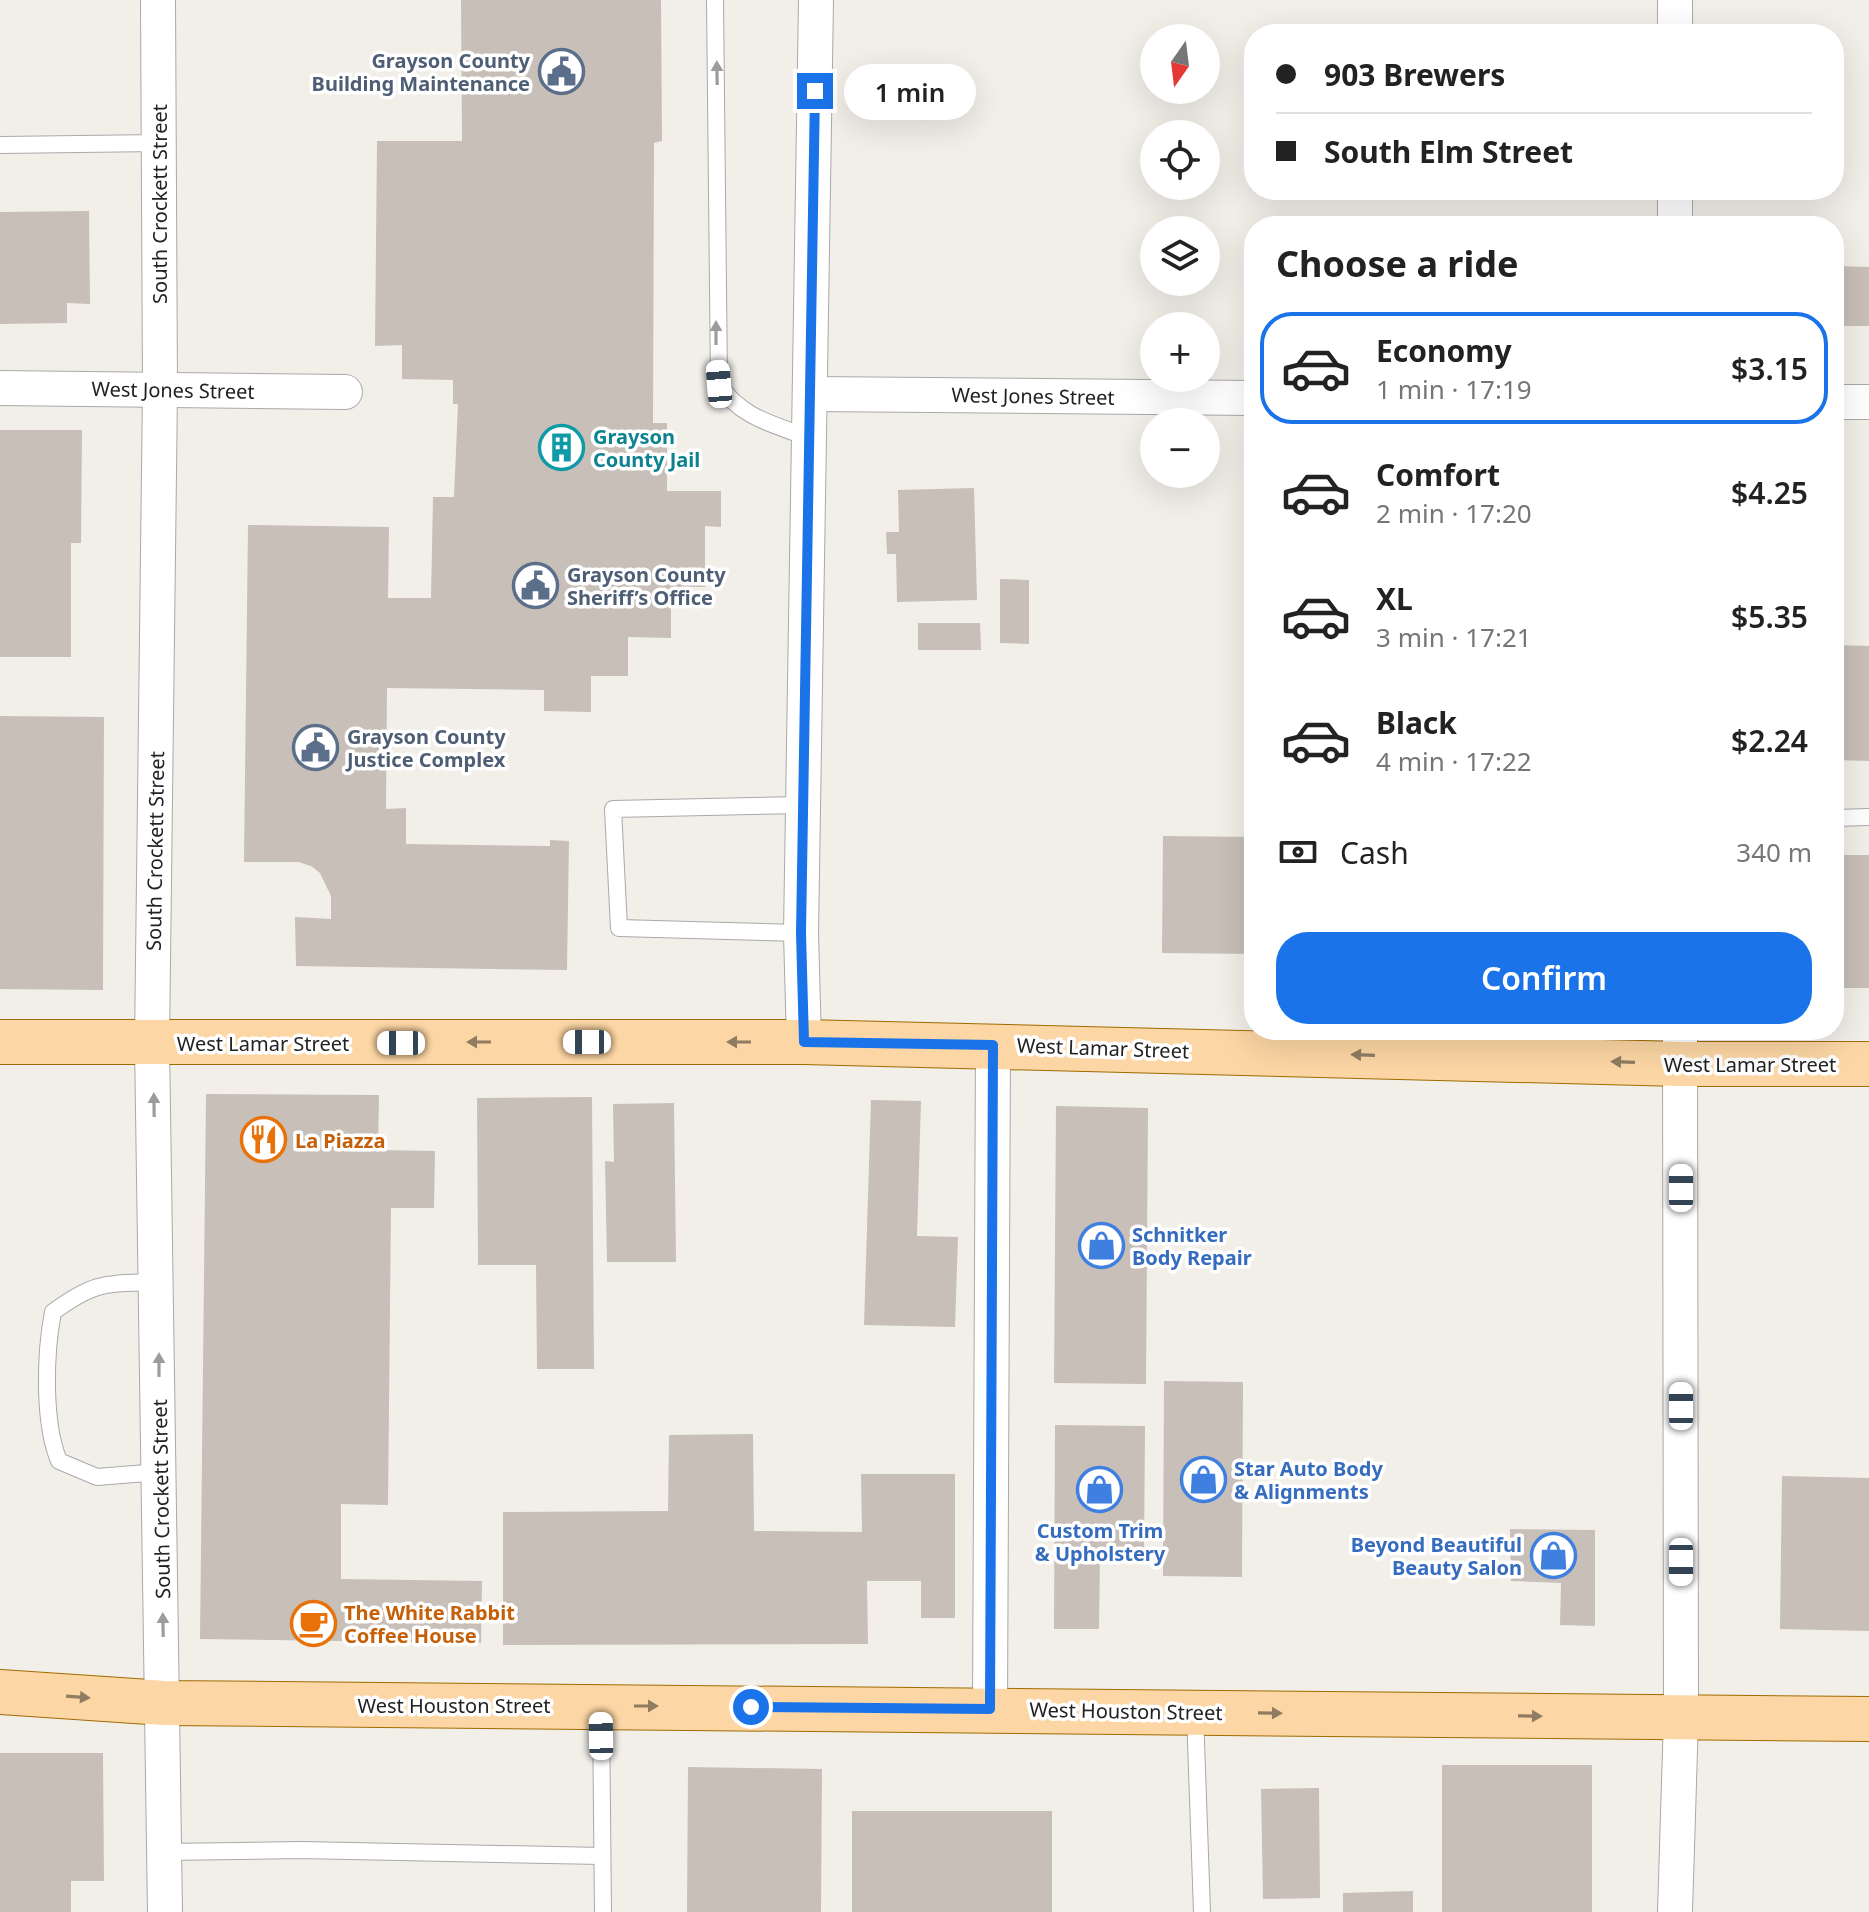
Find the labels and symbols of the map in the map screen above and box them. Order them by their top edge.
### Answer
north arrow [1140,24,1220,104]
place label: Grayson County Building Maintenance [312,47,531,97]
public building icon: Grayson County Building Maintenance [537,47,585,95]
one-way arrow [711,60,723,85]
callout: 1 min [843,63,975,119]
route end [797,73,833,109]
street label: South Crockett Street [146,104,173,304]
one-way arrow [710,320,723,345]
car [705,359,733,409]
street label: West Jones Street [91,375,255,405]
street label: West Jones Street [951,381,1115,411]
place label: Grayson County Jail [593,423,700,473]
building icon: Grayson County Jail [538,424,586,472]
place label: Grayson County Sheriff’s Office [567,561,726,611]
public building icon: Grayson County Sheriff’s Office [512,562,560,610]
place label: Grayson County Justice Complex [345,723,506,773]
public building icon: Grayson County Justice Complex [292,724,340,772]
street label: South Crockett Street [140,751,170,951]
street label: West Lamar Street [177,1030,349,1057]
car [563,1030,611,1054]
car [377,1031,425,1055]
street label: West Lamar Street [1016,1031,1190,1065]
one-way arrow [466,1036,491,1048]
one-way arrow [726,1036,751,1048]
one-way arrow [1350,1049,1375,1062]
street label: West Lamar Street [1664,1051,1836,1078]
one-way arrow [1610,1055,1635,1068]
one-way arrow [147,1092,160,1117]
restaurant icon: La Piazza [240,1116,288,1164]
place label: La Piazza [295,1127,385,1154]
car [1669,1164,1693,1212]
shop icon: Schnitker Body Repair [1077,1221,1125,1269]
place label: Schnitker Body Repair [1132,1221,1252,1271]
one-way arrow [153,1352,165,1377]
car [1669,1382,1693,1430]
street label: South Crockett Street [146,1399,176,1599]
shop icon: Star Auto Body & Alignments [1179,1455,1227,1503]
place label: Star Auto Body & Alignments [1234,1455,1383,1505]
shop icon: Custom Trim & Upholstery [1076,1466,1124,1514]
place label: Custom Trim & Upholstery [1035,1517,1166,1567]
place label: Beyond Beautiful Beauty Salon [1351,1531,1522,1581]
shop icon: Beyond Beautiful Beauty Salon [1529,1531,1577,1579]
car [1669,1538,1693,1586]
cafe icon: The White Rabbit Coffee House [289,1599,337,1647]
place label: The White Rabbit Coffee House [344,1599,515,1649]
one-way arrow [156,1612,169,1637]
route start [733,1689,769,1725]
one-way arrow [66,1691,91,1704]
street label: West Houston Street [357,1692,551,1719]
street label: West Houston Street [1029,1696,1223,1726]
one-way arrow [634,1700,659,1712]
one-way arrow [1258,1707,1283,1719]
one-way arrow [1518,1710,1543,1722]
car [589,1712,613,1760]

